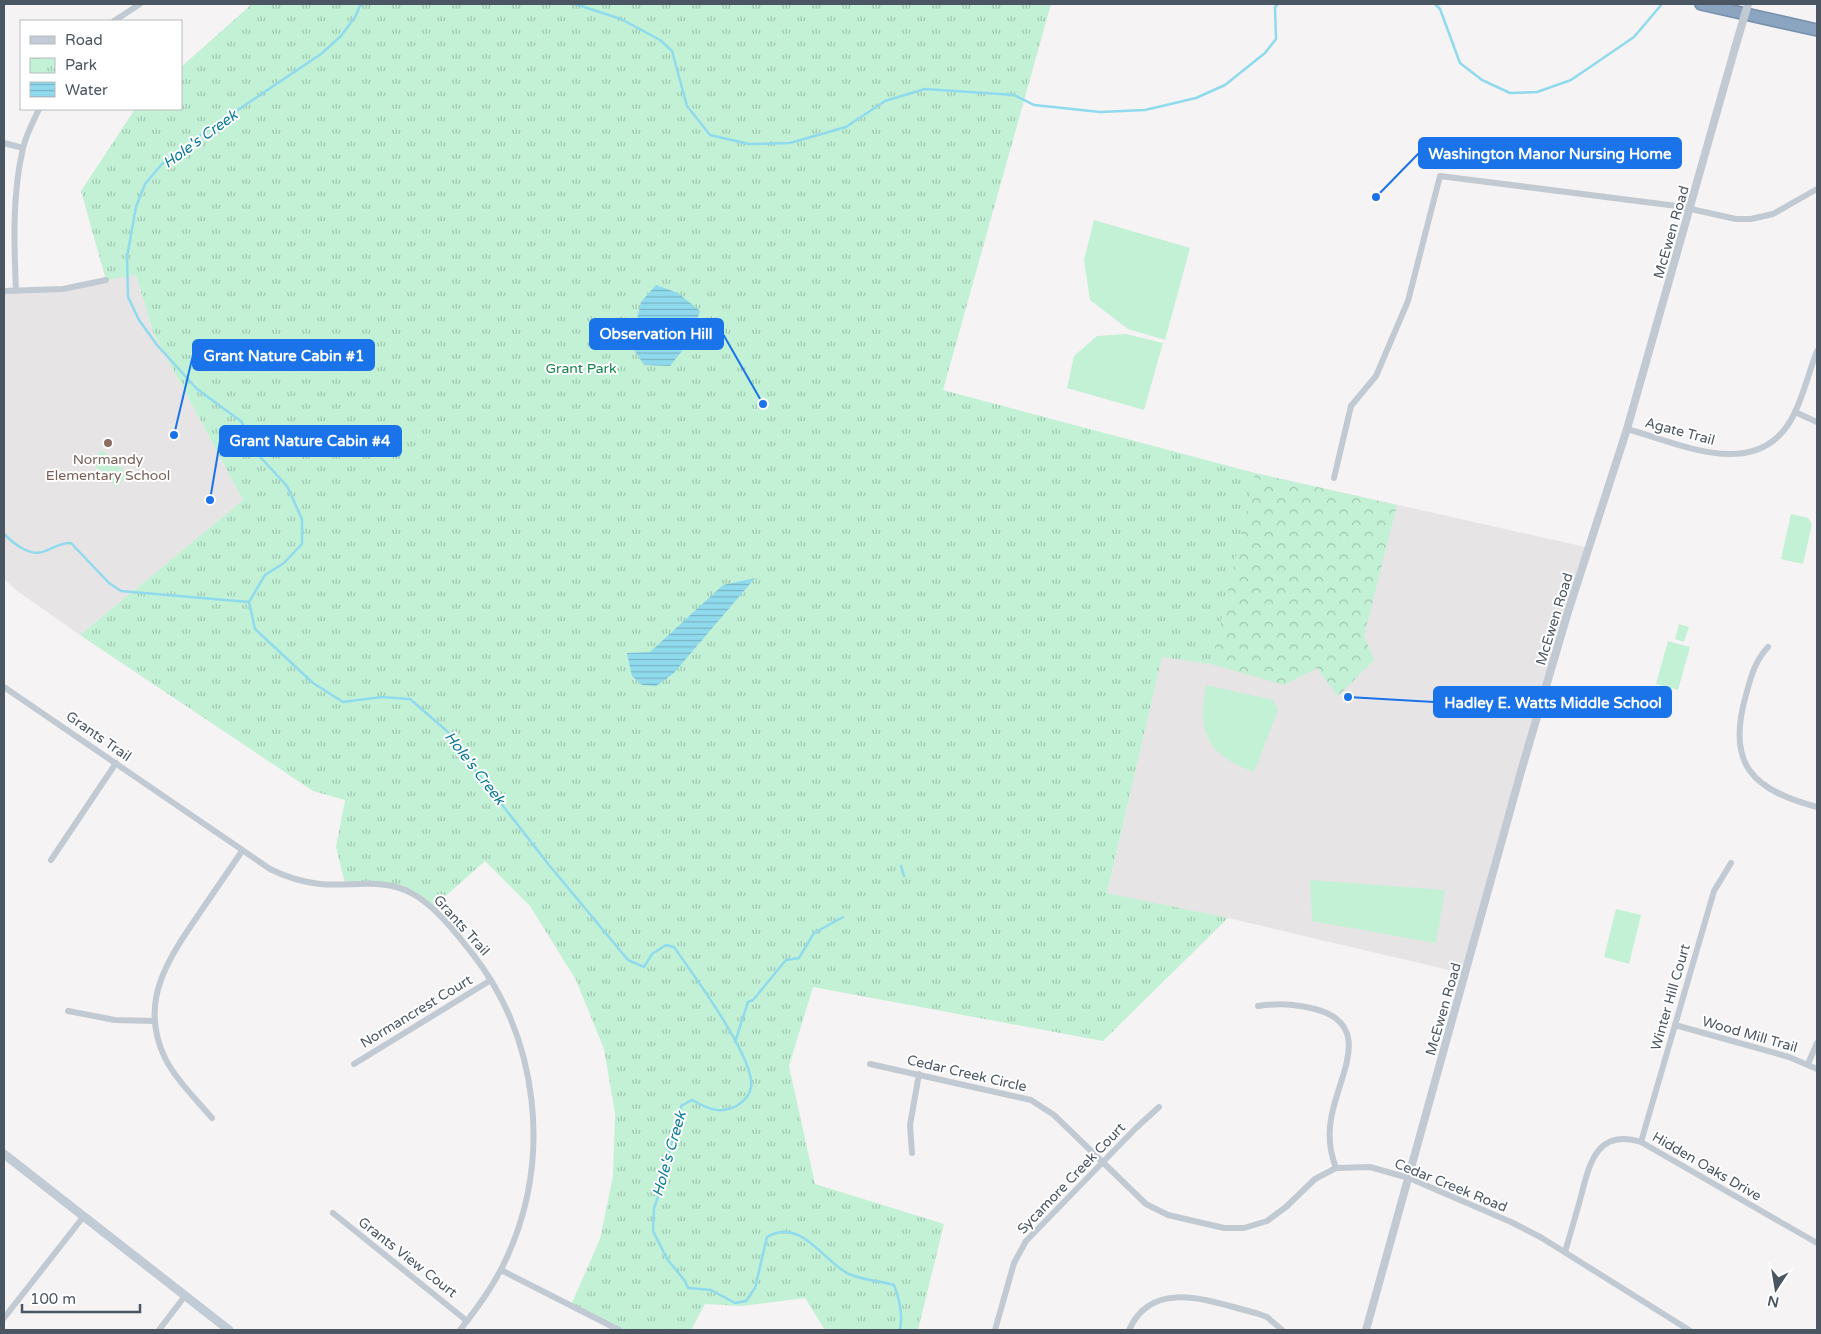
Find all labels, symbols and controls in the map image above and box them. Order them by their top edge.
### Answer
legend [20,20,182,110]
text: Road [65,31,103,49]
text: Park [65,56,97,74]
text: Water [65,81,108,99]
water label: Hole's Creek [159,105,242,172]
callout: Washington Manor Nursing Home [1419,138,1681,168]
text: Washington Manor Nursing Home [1429,145,1672,164]
street label: McEwen Road [1650,184,1693,281]
callout: Observation Hill [590,319,723,349]
text: Observation Hill [599,325,713,343]
callout: Grant Nature Cabin #1 [193,340,374,370]
text: Grant Nature Cabin #1 [204,347,364,365]
park label: Grant Park [545,360,617,377]
street label: Agate Trail [1643,414,1717,449]
callout: Grant Nature Cabin #4 [220,426,401,456]
text: Grant Nature Cabin #4 [230,432,391,450]
marker: Normandy Elementary School [102,437,114,449]
place label: Normandy Elementary School [46,451,170,484]
street label: McEwen Road [1532,571,1577,667]
callout: Hadley E. Watts Middle School [1434,687,1671,717]
text: Hadley E. Watts Middle School [1444,694,1662,713]
street label: Grants Trail [63,708,135,765]
water label: Hole's Creek [441,728,510,810]
street label: Grants Trail [430,891,493,959]
street label: Winter Hill Court [1647,941,1694,1052]
street label: McEwen Road [1422,961,1465,1058]
street label: Normancrest Court [357,971,476,1052]
street label: Wood Mill Trail [1700,1013,1800,1056]
street label: Cedar Creek Circle [905,1051,1028,1096]
water label: Hole's Creek [648,1108,690,1199]
street label: Sycamore Creek Court [1014,1119,1129,1238]
street label: Hidden Oaks Drive [1649,1128,1764,1205]
street label: Cedar Creek Road [1392,1155,1510,1216]
street label: Grants View Court [355,1214,461,1302]
north arrow [1751,1264,1801,1314]
scale bar [22,1282,140,1314]
text: 100 m [30,1290,76,1308]
text: N [1766,1292,1781,1311]

